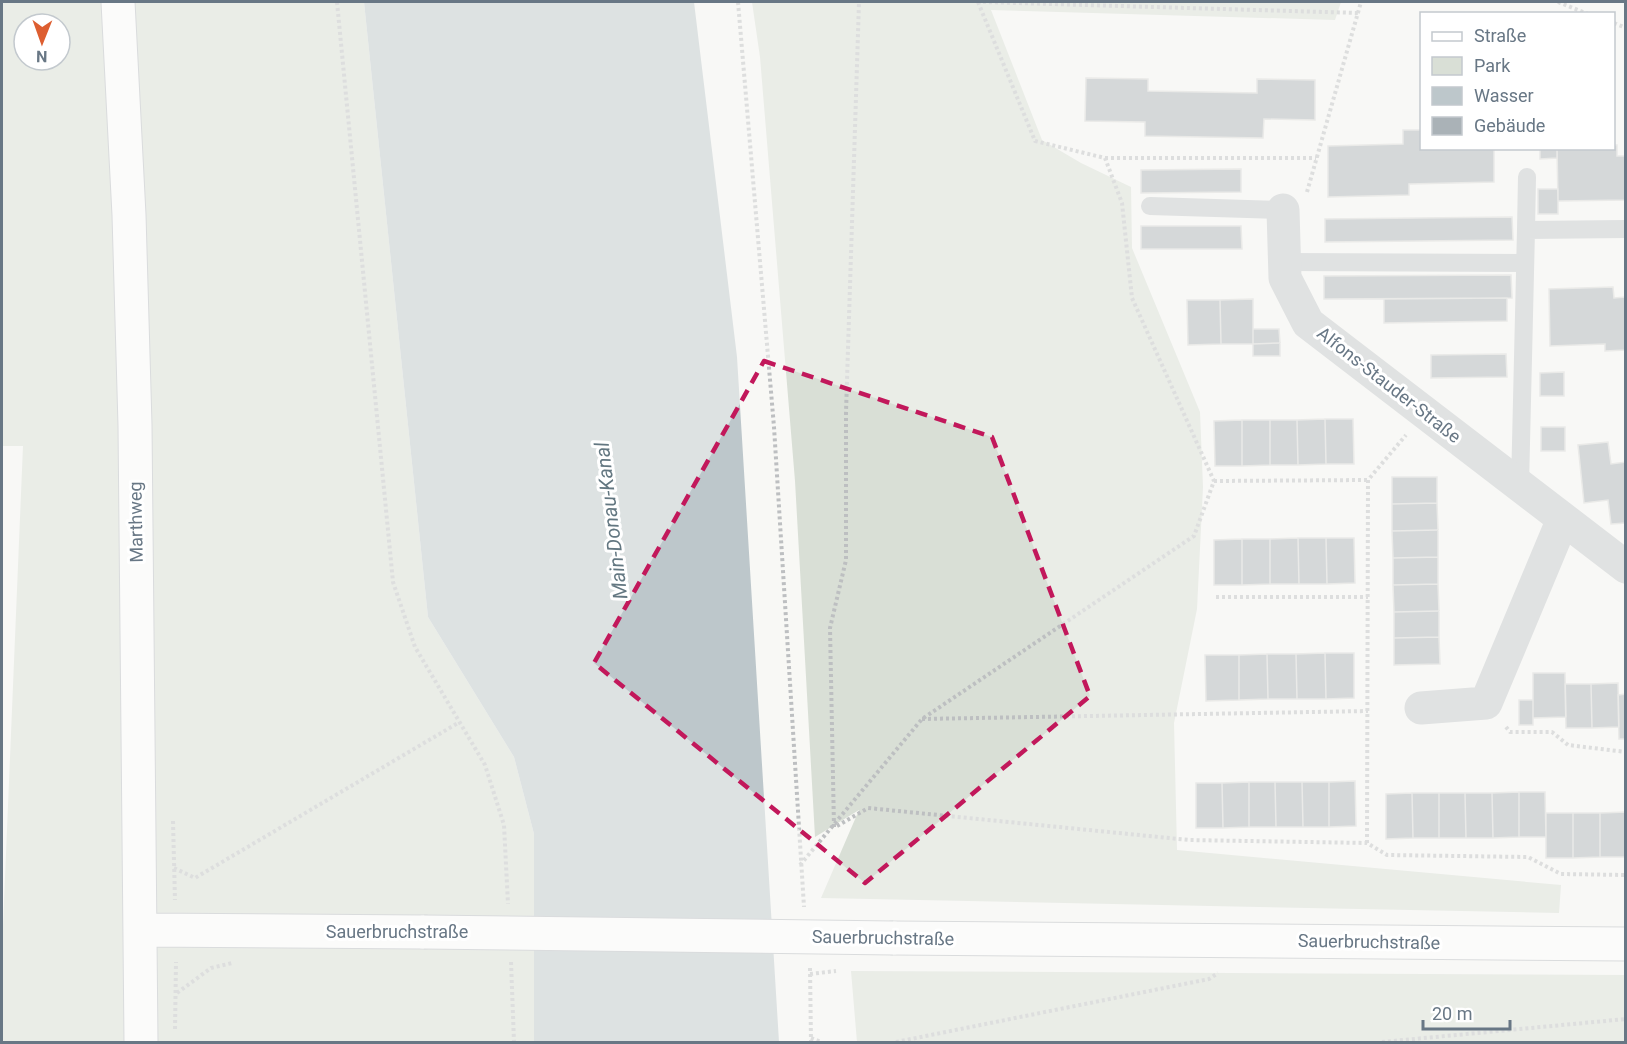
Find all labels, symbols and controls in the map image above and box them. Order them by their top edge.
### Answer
north arrow [12,12,72,72]
legend [1420,12,1615,150]
text: Straße [1474,25,1526,46]
text: N [36,47,48,66]
text: Park [1474,55,1511,76]
text: Wasser [1474,85,1534,106]
text: Gebäude [1474,115,1545,136]
street label: Alfons-Stauder-Straße [1313,322,1465,447]
water label: Main-Donau-Kanal [589,441,633,601]
street label: Marthweg [124,481,147,563]
street label: Sauerbruchstraße [326,921,468,942]
street label: Sauerbruchstraße [812,926,954,949]
street label: Sauerbruchstraße [1298,930,1440,953]
scale bar [1423,993,1510,1031]
text: 20 m [1432,1003,1472,1024]

